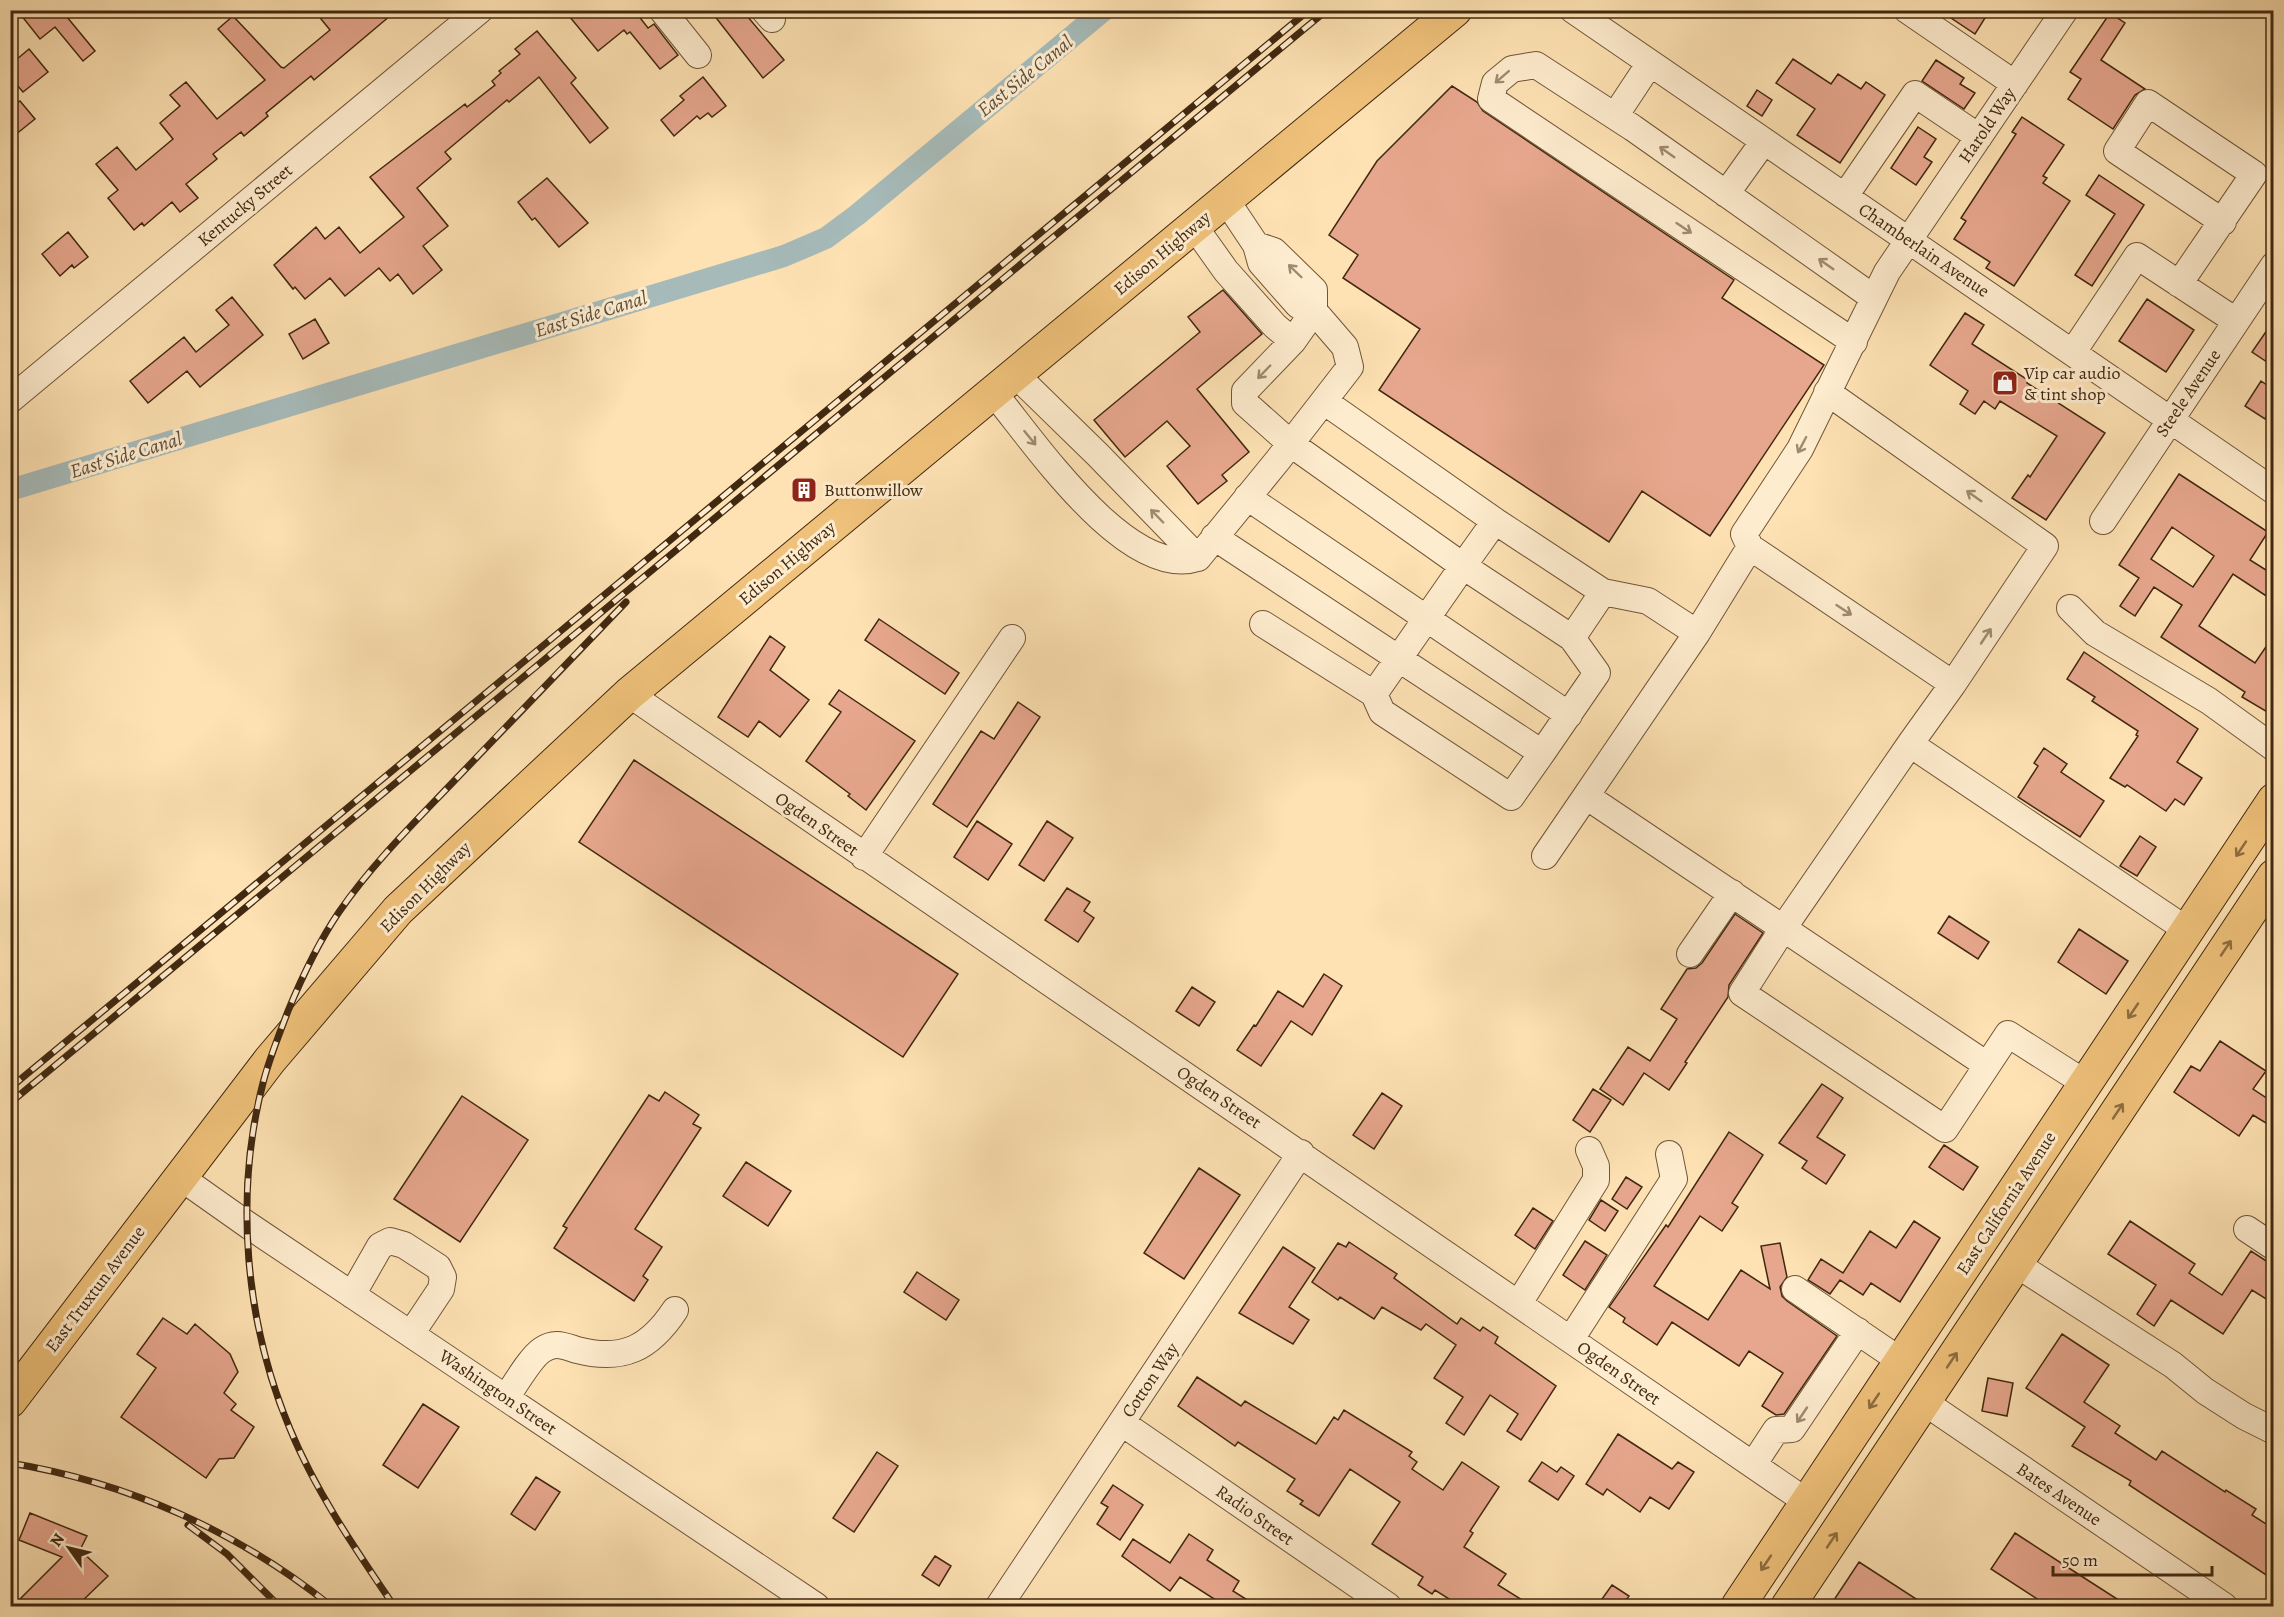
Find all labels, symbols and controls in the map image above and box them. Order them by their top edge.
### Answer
water label: East Side Canal [971,29,1079,123]
one-way arrow [1495,70,1510,84]
street label: Harold Way [1953,82,2022,167]
one-way arrow [1659,146,1675,158]
street label: Kentucky Street [193,158,297,252]
street label: Chamberlain Avenue [1854,197,1994,303]
street label: Edison Highway [1108,205,1216,301]
one-way arrow [1675,222,1692,234]
one-way arrow [1819,258,1835,270]
one-way arrow [1288,265,1303,279]
water label: East Side Canal [532,284,650,344]
street label: Steele Avenue [2150,344,2226,442]
place label: Vip car audio & tint shop [2023,361,2121,406]
one-way arrow [1256,365,1271,380]
shop icon: Vip car audio & tint shop [1990,368,2020,398]
water label: East Side Canal [67,425,185,485]
one-way arrow [1024,429,1037,445]
one-way arrow [1795,435,1807,453]
building icon: Buttonwillow [789,475,819,505]
place label: Buttonwillow [824,478,923,502]
one-way arrow [1966,490,1982,502]
one-way arrow [1150,508,1164,523]
street label: Edison Highway [733,515,841,611]
one-way arrow [1835,604,1852,616]
one-way arrow [1979,627,1992,644]
street label: Ogden Street [770,786,864,862]
street label: Edison Highway [374,835,477,938]
one-way arrow [2235,840,2247,856]
one-way arrow [2220,940,2232,957]
one-way arrow [2127,1002,2139,1019]
street label: Ogden Street [1172,1060,1266,1134]
one-way arrow [2111,1102,2124,1119]
street label: East California Avenue [1951,1127,2061,1279]
street label: East Truxtun Avenue [39,1221,151,1357]
street label: Ogden Street [1572,1335,1666,1411]
street label: Cotton Way [1116,1337,1184,1422]
street label: Washington Street [434,1343,562,1440]
one-way arrow [1945,1352,1958,1369]
one-way arrow [1868,1392,1880,1409]
one-way arrow [1796,1406,1808,1423]
street label: Bates Avenue [2012,1457,2106,1531]
street label: Radio Street [1211,1479,1299,1551]
north arrow [39,1518,99,1578]
text: N [45,1529,70,1551]
one-way arrow [1826,1533,1838,1549]
scale bar [2053,1539,2212,1577]
text: 50 m [2062,1548,2098,1572]
one-way arrow [1760,1555,1773,1572]

